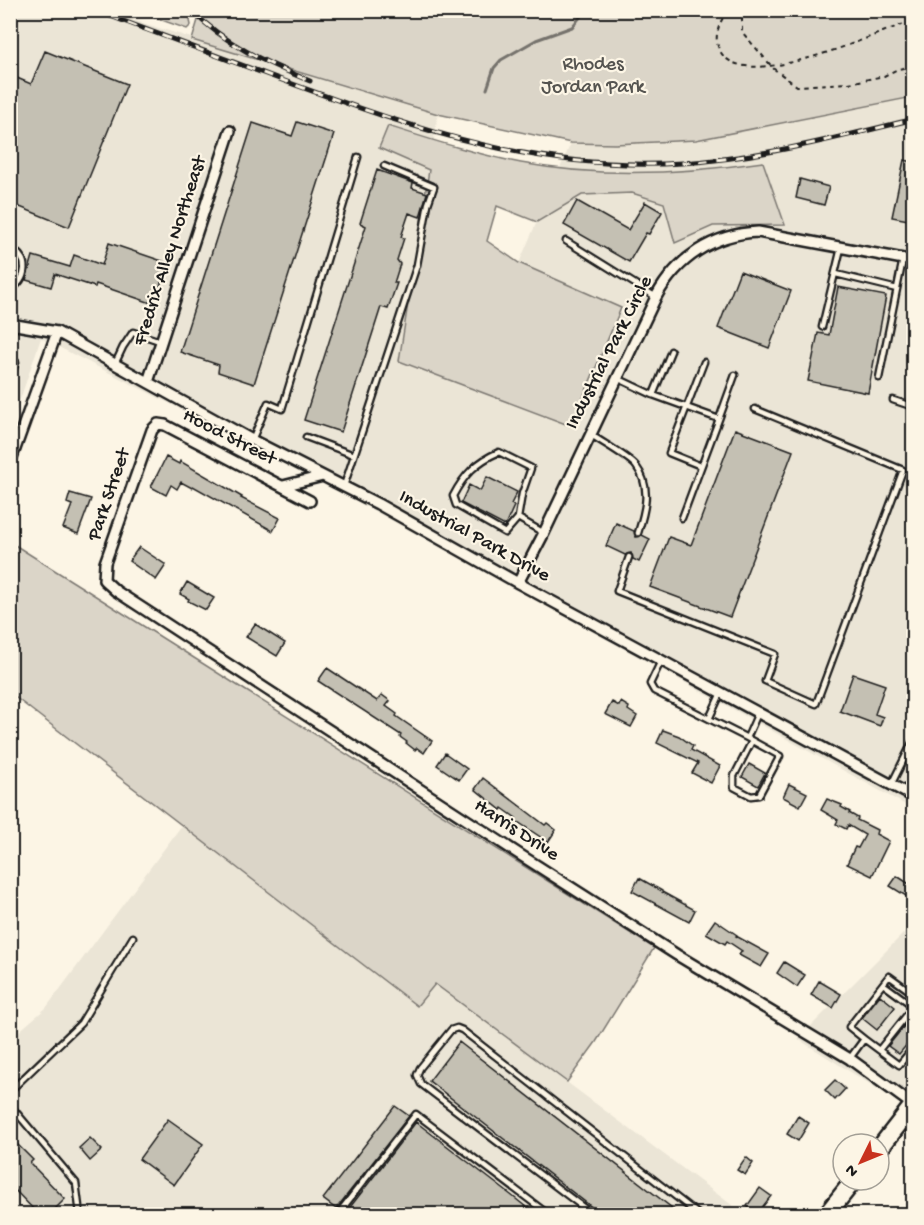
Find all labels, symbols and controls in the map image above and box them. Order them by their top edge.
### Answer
park label: Rhodes Jordan Park [541,54,647,100]
street label: Fredrix Alley Northeast [129,152,213,350]
street label: Industrial Park Circle [561,272,659,434]
street label: Hood Street [178,405,281,472]
street label: Park Street [83,444,137,545]
street label: Industrial Park Drive [394,486,554,588]
street label: Harris Drive [469,795,563,867]
north arrow [831,1132,891,1192]
text: N [842,1159,863,1180]

